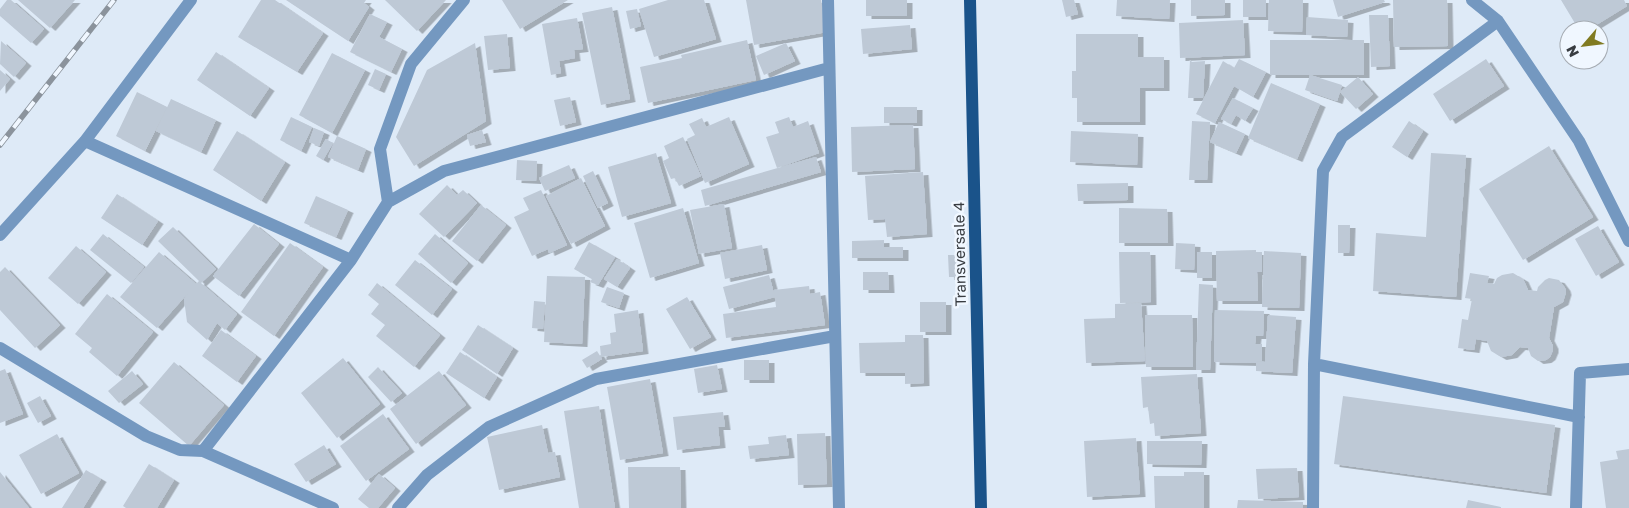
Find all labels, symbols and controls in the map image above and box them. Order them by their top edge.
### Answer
north arrow [1559,20,1609,70]
text: N [1562,43,1582,60]
street label: Transversale 4 [949,202,969,306]

